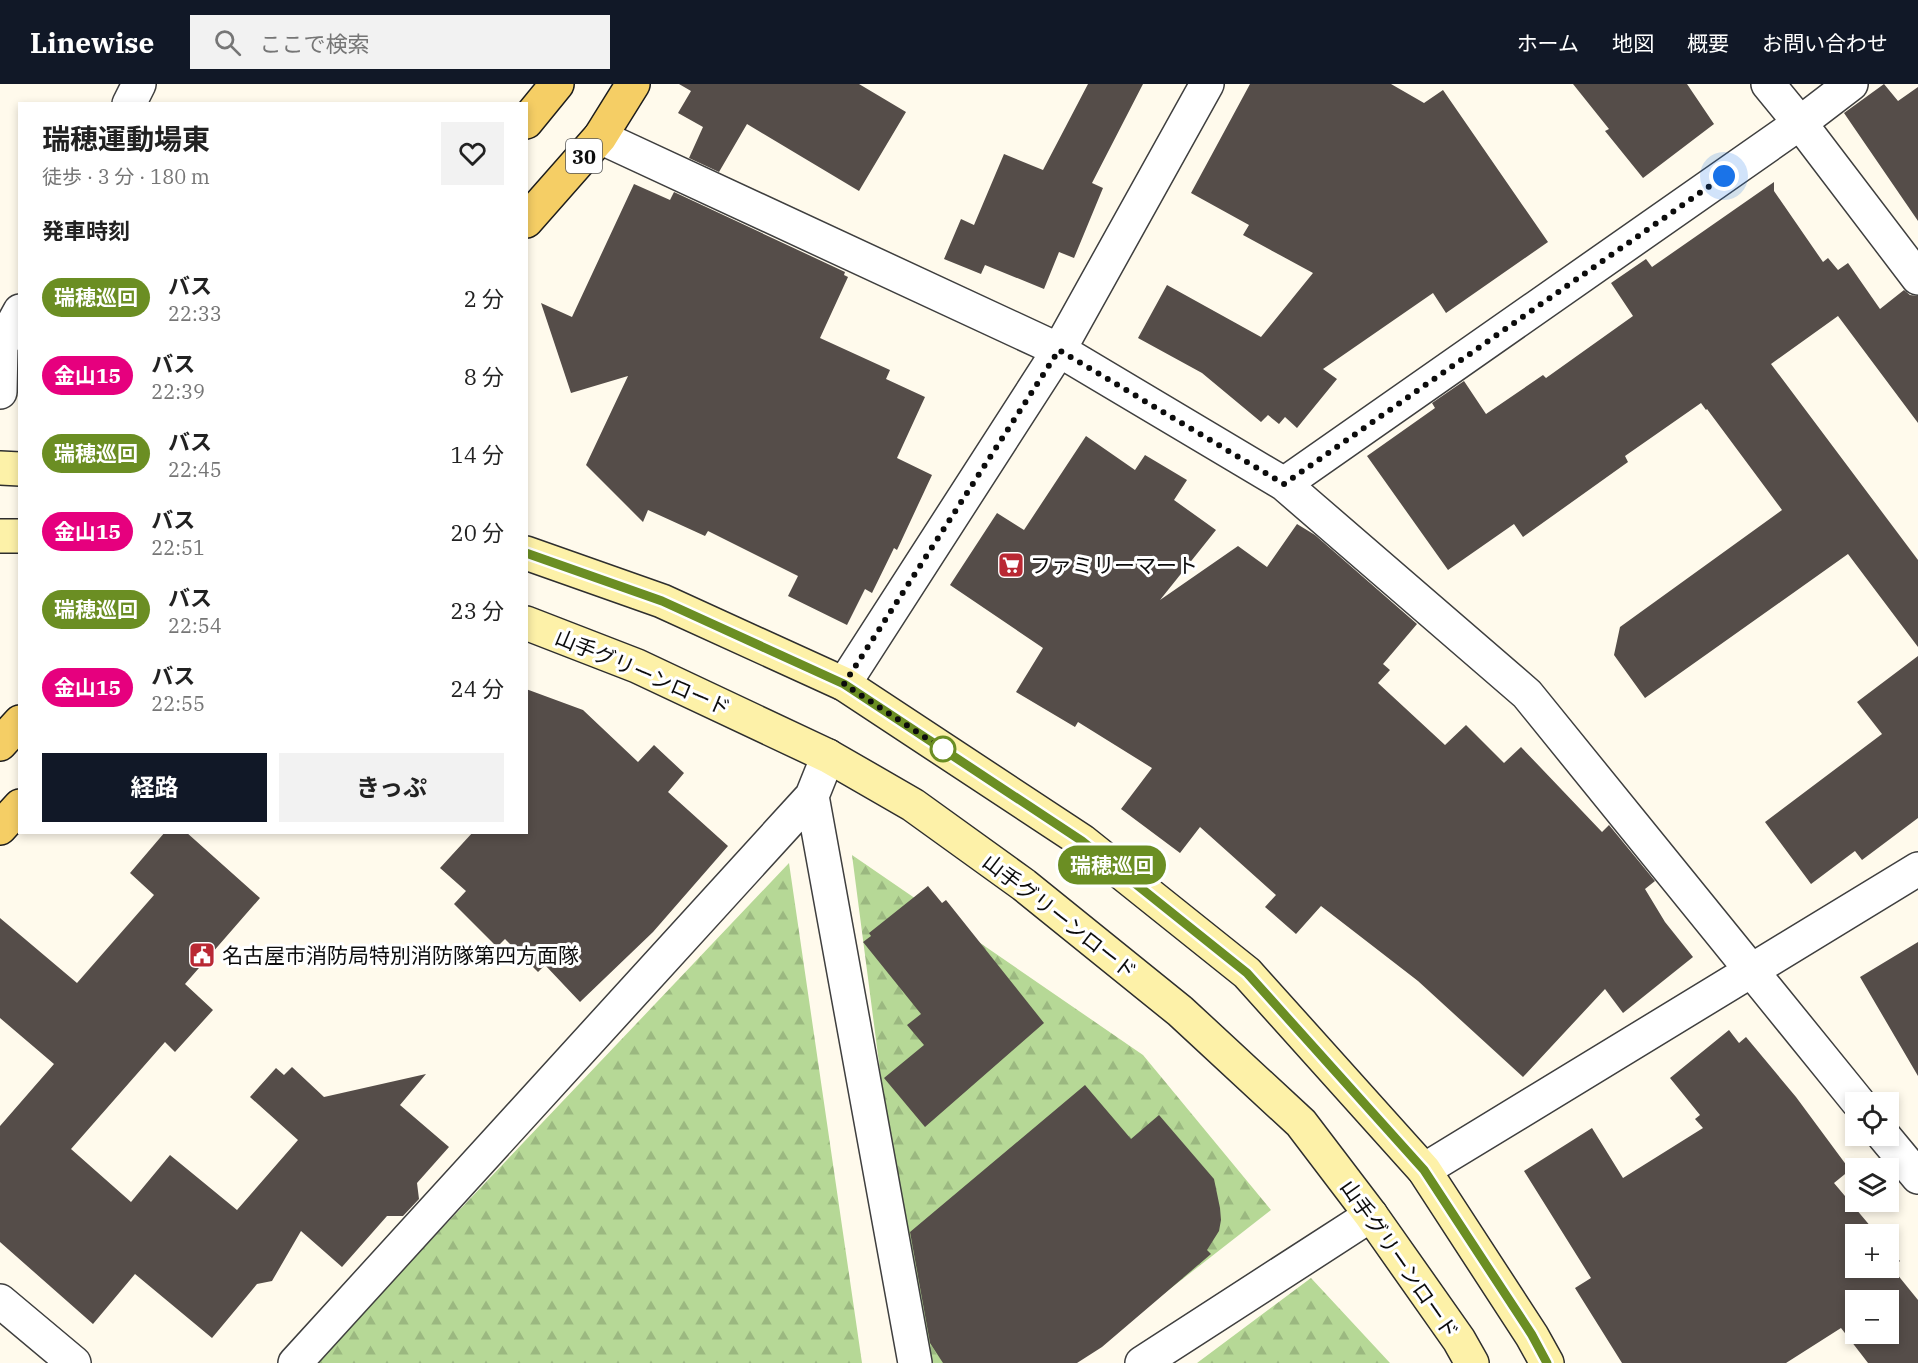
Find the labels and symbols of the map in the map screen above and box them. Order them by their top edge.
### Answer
road number: 30 [566,139,602,173]
your location [1709,161,1739,191]
supermarket icon: ファミリーマート [996,550,1026,580]
place label: ファミリーマート [1030,551,1198,579]
street label: 山手グリーンロード [551,622,735,722]
unlabelled marker [930,736,956,762]
line badge: 瑞穂巡回 [1070,846,1154,884]
street label: 山手グリーンロード [977,847,1143,985]
public building icon: 名古屋市消防局特別消防隊第四方面隊 [187,940,217,970]
place label: 名古屋市消防局特別消防隊第四方面隊 [222,941,579,969]
street label: 山手グリーンロード [1335,1174,1465,1344]

